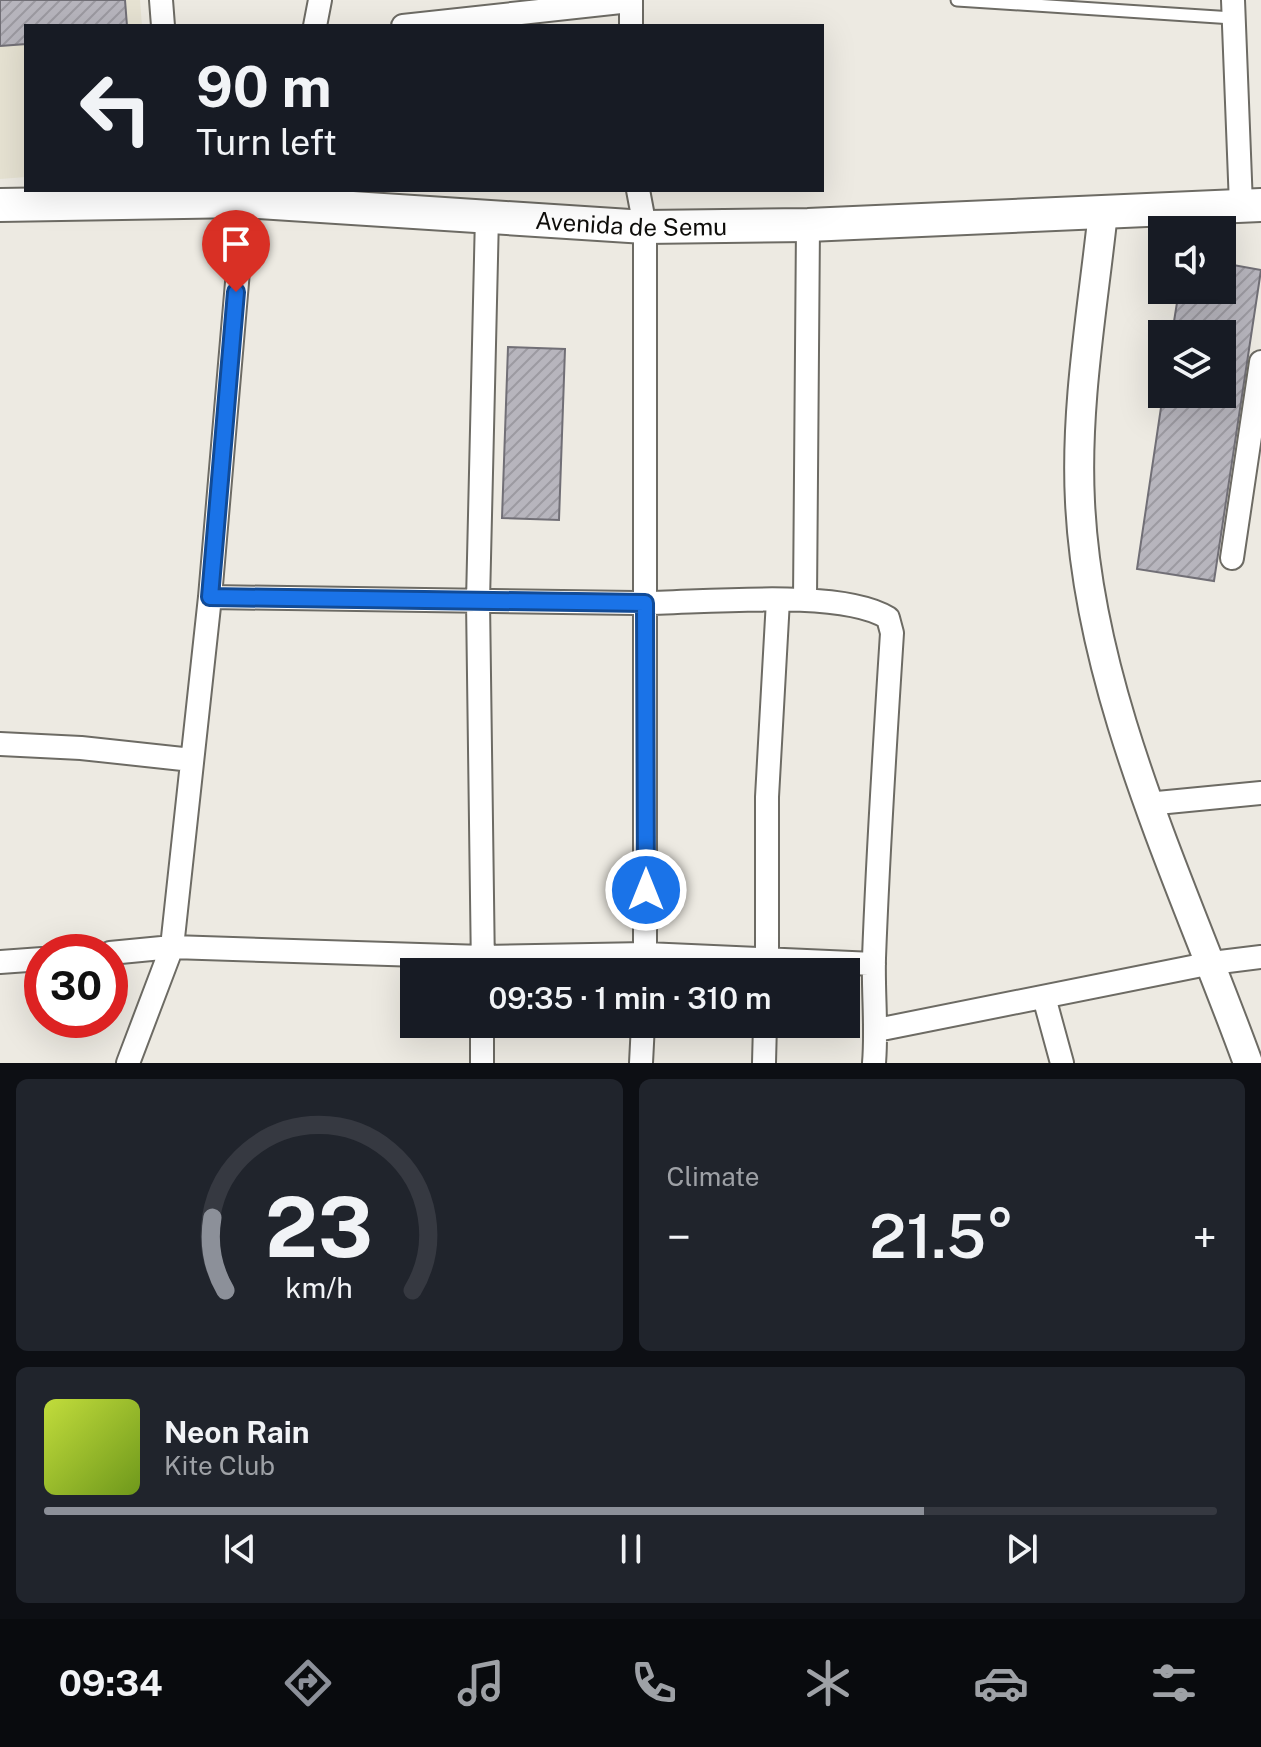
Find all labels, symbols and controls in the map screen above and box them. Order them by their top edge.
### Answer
text: 90 m [196,54,332,120]
icon: left [64,56,168,160]
text: Turn left [196,121,337,163]
street label: Avenida de Semu [534,206,727,241]
pin [202,210,270,292]
map controls [1148,216,1236,408]
button: sound [1148,216,1236,304]
icon: arrive [214,222,258,266]
button: layers [1148,320,1236,408]
position arrow [604,848,688,932]
speed limit sign: 30 [24,934,128,1038]
text: 09:35 · 1 min · 310 m [488,980,772,1016]
text: Climate [667,1161,760,1192]
text: 23 [265,1178,373,1276]
text: 21.5° [869,1201,1014,1272]
text: − [667,1211,691,1263]
text: + [1193,1211,1217,1263]
text: km/h [286,1271,353,1304]
text: Neon Rain [164,1414,310,1450]
text: Kite Club [164,1450,275,1481]
icon: previous [218,1527,262,1571]
icon: pause [609,1527,653,1571]
icon: next [1000,1527,1044,1571]
icon: directions [280,1655,336,1711]
icon: music [453,1655,509,1711]
icon: phone [626,1655,682,1711]
icon: climate [800,1655,856,1711]
icon: car [973,1655,1029,1711]
icon: filters [1146,1655,1202,1711]
text: 09:34 [59,1662,163,1704]

